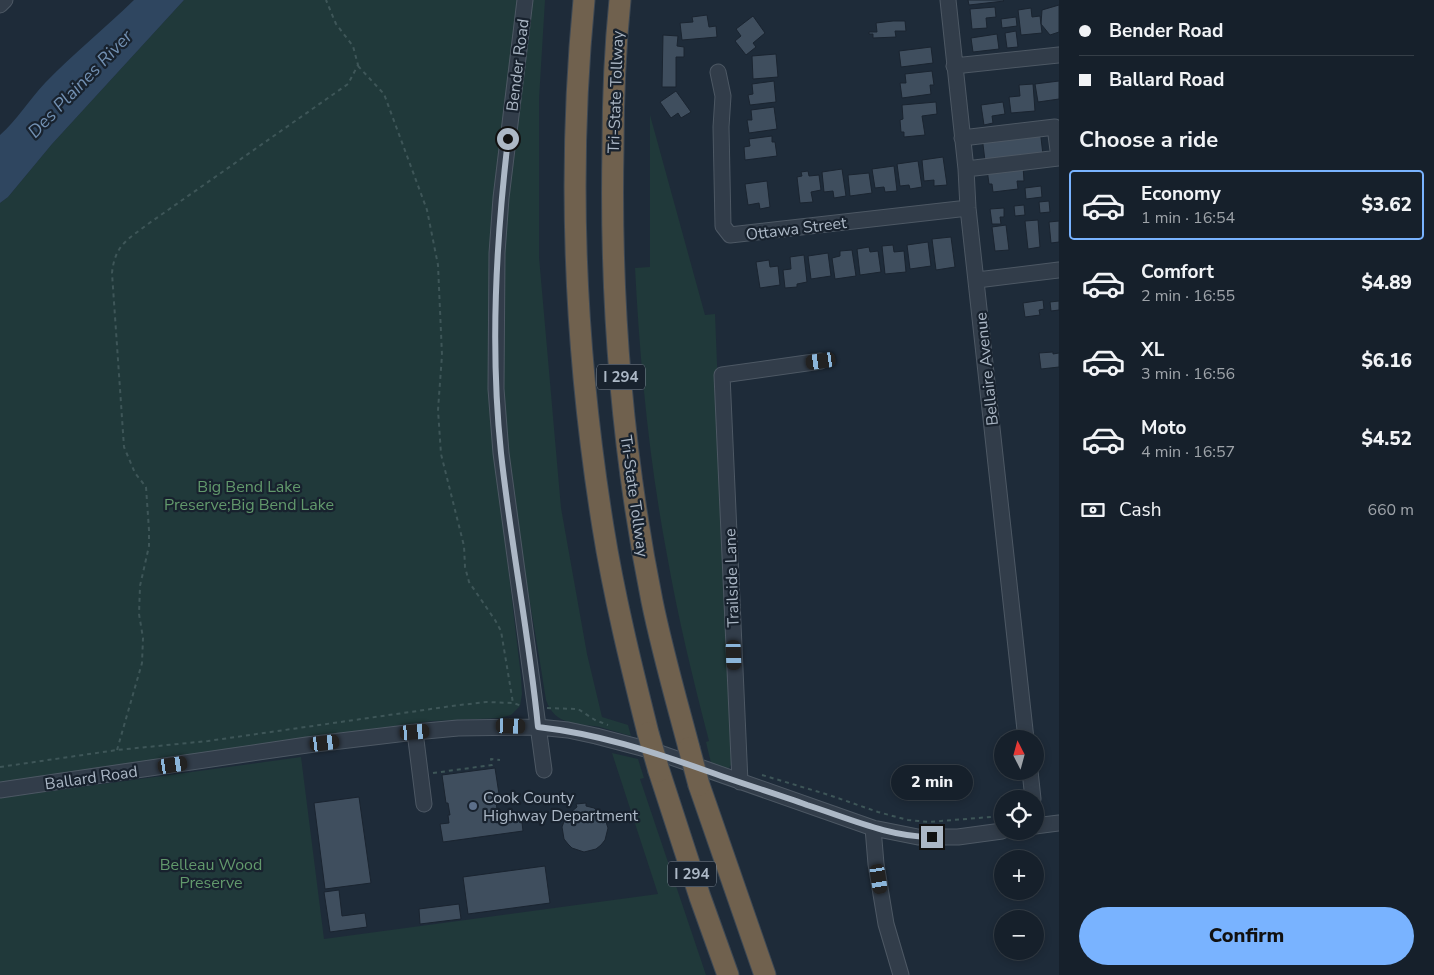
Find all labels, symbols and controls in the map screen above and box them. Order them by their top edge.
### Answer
street label: Bender Road [501,17,535,113]
text: Bender Road [1109,18,1223,44]
water label: Des Plaines River [22,25,138,143]
street label: Tri-State Tollway [603,29,629,154]
text: Ballard Road [1109,67,1224,93]
text: Choose a ride [1079,125,1218,155]
route start [497,128,519,150]
text: Economy [1141,181,1221,207]
icon: car [1081,183,1126,228]
text: $3.62 [1361,192,1412,218]
text: 1 min · 16:54 [1141,207,1235,229]
street label: Ottawa Street [745,212,848,246]
text: Comfort [1141,259,1214,285]
icon: car [1081,261,1126,306]
text: $4.89 [1361,270,1412,296]
text: 2 min · 16:55 [1141,285,1235,307]
street label: Bellaire Avenue [970,311,1004,427]
text: XL [1141,337,1164,363]
icon: car [1081,339,1126,384]
text: $6.16 [1361,348,1412,374]
car [805,351,836,371]
text: 3 min · 16:56 [1141,363,1235,385]
road number: I 294 [597,364,645,390]
text: Moto [1141,415,1187,441]
icon: car [1081,417,1126,462]
text: $4.52 [1361,426,1412,452]
street label: Tri-State Tollway [615,434,654,559]
text: 4 min · 16:57 [1141,441,1235,463]
park label: Big Bend Lake Preserve;Big Bend Lake [164,476,334,516]
icon: cash [1079,496,1107,524]
text: Cash [1119,497,1161,523]
text: 660 m [1367,499,1414,521]
street label: Trailside Lane [719,528,745,628]
car [725,640,742,670]
car [495,718,526,734]
car [399,723,430,741]
north arrow [994,730,1044,780]
map controls [994,730,1044,960]
car [309,734,340,752]
car [157,755,188,775]
street label: Ballard Road [43,761,139,795]
callout: 2 min [891,764,973,800]
text: 2 min [911,771,953,793]
place label: Cook County Highway Department [483,787,639,827]
button: locate [994,790,1044,840]
marker: Cook County Highway Department [467,800,479,812]
route end [921,826,943,848]
button: + [994,850,1044,900]
park label: Belleau Wood Preserve [160,854,262,894]
road number: I 294 [668,862,716,886]
car [869,863,888,895]
button: Confirm [1079,907,1414,965]
button: − [994,910,1044,960]

